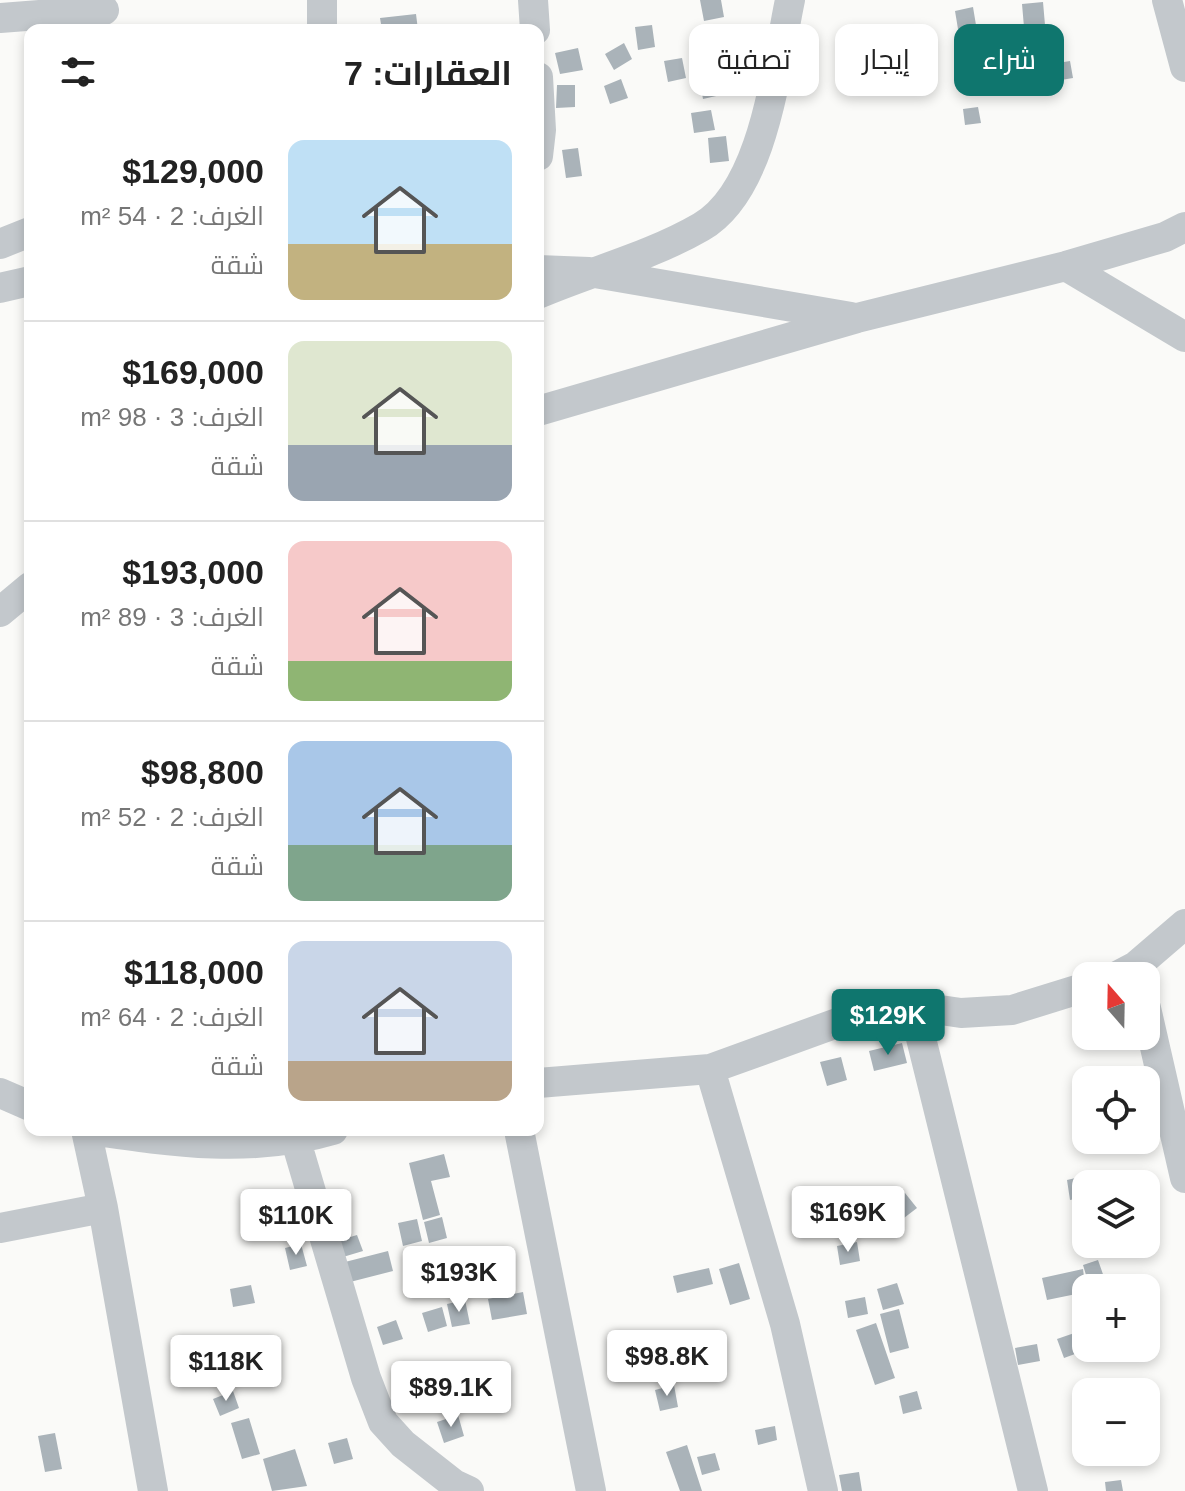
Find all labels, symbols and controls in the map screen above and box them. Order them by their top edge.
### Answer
chip: تصفية [689,24,819,96]
chip: إيجار [835,24,938,96]
chip: شراء [954,24,1064,96]
icon: filters [56,50,100,94]
text: العقارات: 7 [344,54,512,92]
text: $129,000 [122,152,264,190]
icon: home [352,172,448,268]
text: الغرف: 2 · 54 m² [80,201,264,231]
text: شقة [211,250,264,280]
text: $169,000 [122,353,264,391]
icon: home [352,373,448,469]
text: الغرف: 3 · 98 m² [80,402,264,432]
text: شقة [211,451,264,481]
text: $193,000 [122,553,264,591]
icon: home [352,573,448,669]
text: الغرف: 3 · 89 m² [80,602,264,632]
text: شقة [211,651,264,681]
text: $98,800 [141,753,264,791]
icon: home [352,773,448,869]
text: الغرف: 2 · 52 m² [80,802,264,832]
text: شقة [211,851,264,881]
text: $118,000 [124,953,264,991]
north arrow [1072,962,1160,1050]
map controls [1072,962,1160,1466]
icon: home [352,973,448,1069]
pin: $129K [832,989,944,1057]
text: $129K [850,1000,926,1030]
text: الغرف: 2 · 64 m² [80,1002,264,1032]
text: شقة [211,1051,264,1081]
button: locate [1072,1066,1160,1154]
button: layers [1072,1170,1160,1258]
pin: $169K [792,1186,904,1254]
pin: $110K [240,1189,352,1257]
text: $169K [810,1197,886,1227]
text: $110K [258,1200,334,1230]
pin: $193K [403,1246,515,1314]
text: $193K [421,1257,497,1287]
button: + [1072,1274,1160,1362]
pin: $98.8K [602,1330,732,1398]
pin: $118K [170,1335,282,1403]
text: $98.8K [625,1341,709,1371]
text: $118K [188,1346,264,1376]
pin: $89.1K [386,1361,516,1429]
text: $89.1K [409,1372,493,1402]
button: − [1072,1378,1160,1466]

